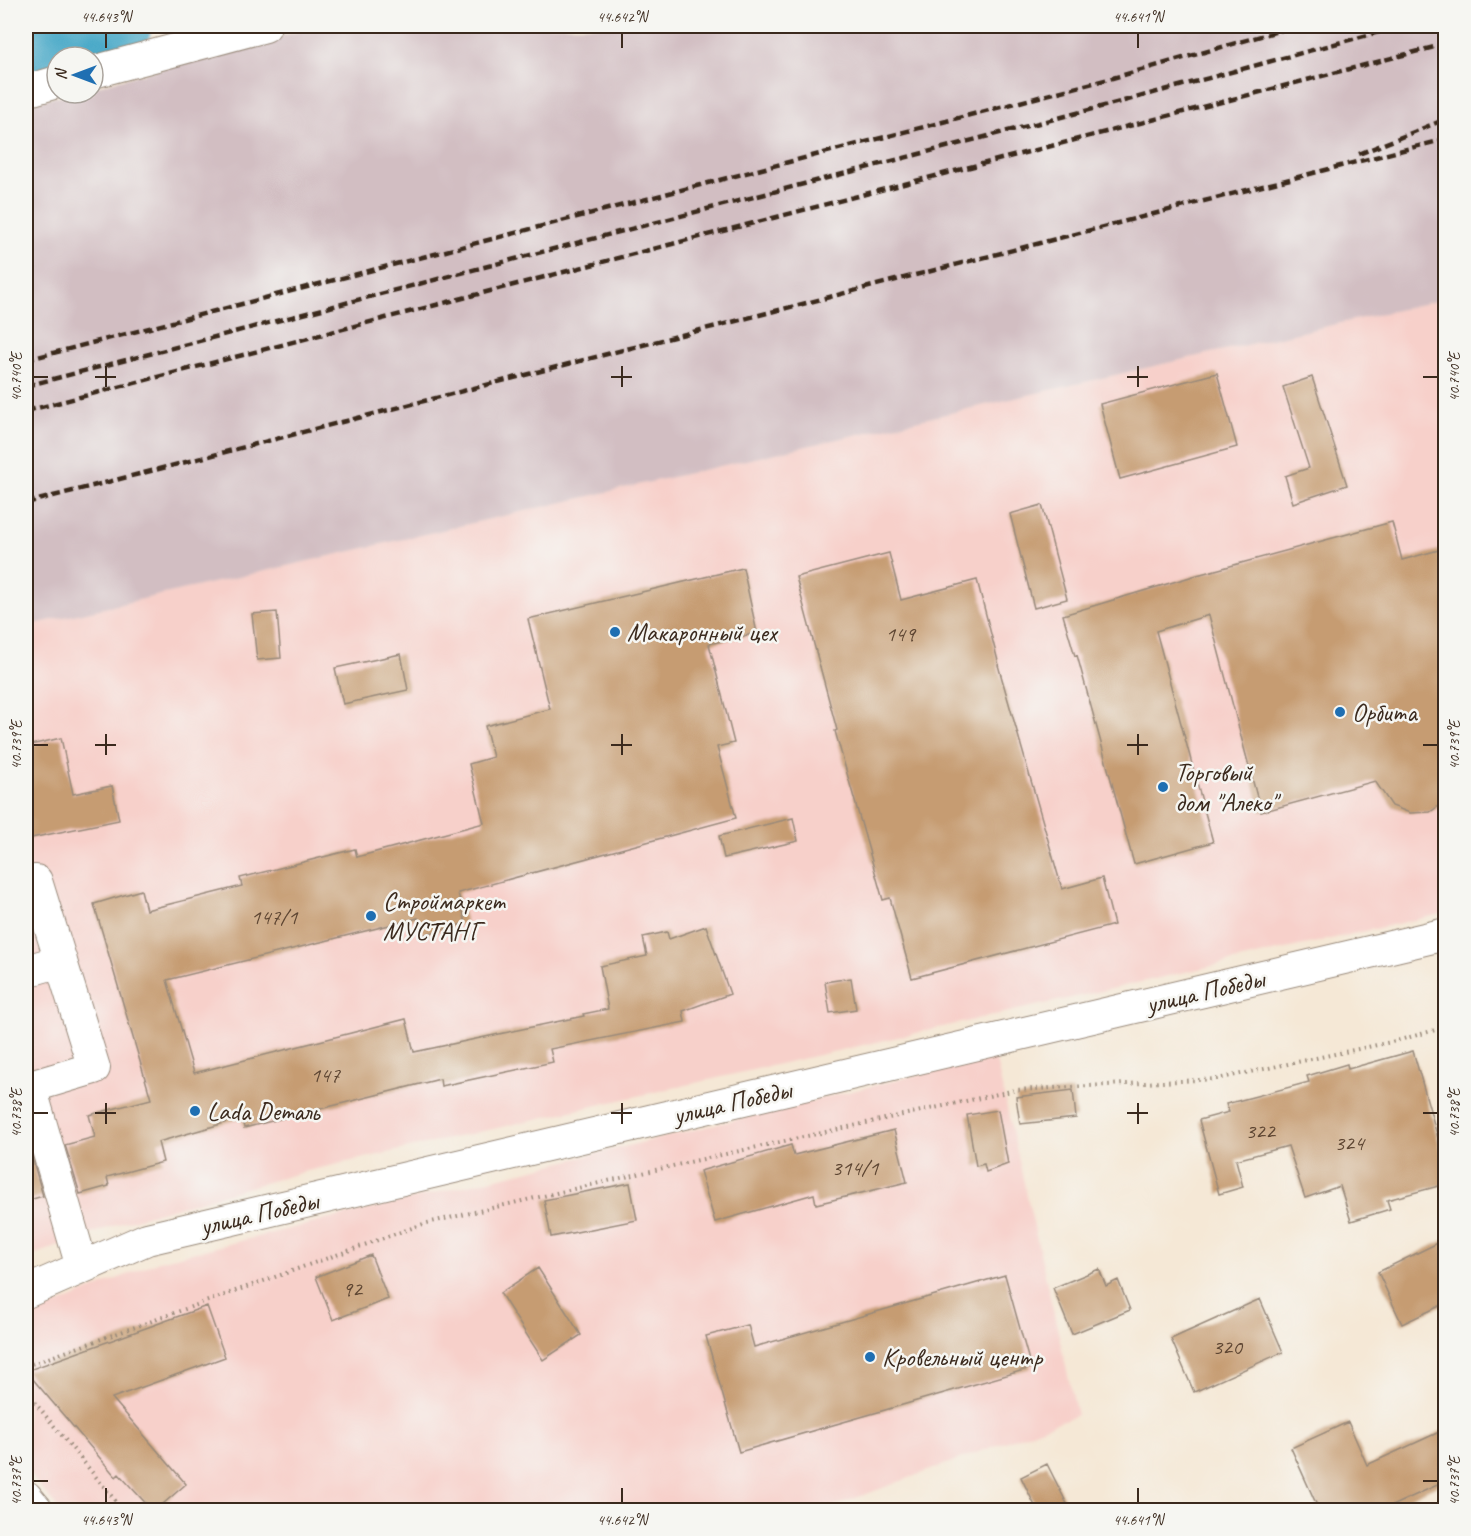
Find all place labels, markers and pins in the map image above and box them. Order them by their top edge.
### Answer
place label: Макаронный цех [627,616,779,649]
marker: Макаронный цех [608,625,622,639]
place label: Орбита [1352,696,1418,729]
marker: Орбита [1333,705,1347,719]
place label: Торговый дом "Алеко" [1175,756,1281,819]
marker: Торговый дом "Алеко" [1156,780,1170,794]
place label: Строймаркет МУСТАНГ [383,885,506,948]
marker: Строймаркет МУСТАНГ [364,909,378,923]
place label: Lada Dеталь [207,1095,321,1128]
marker: Lada Dеталь [188,1104,202,1118]
place label: Кровельный центр [882,1341,1044,1374]
marker: Кровельный центр [863,1350,877,1364]

